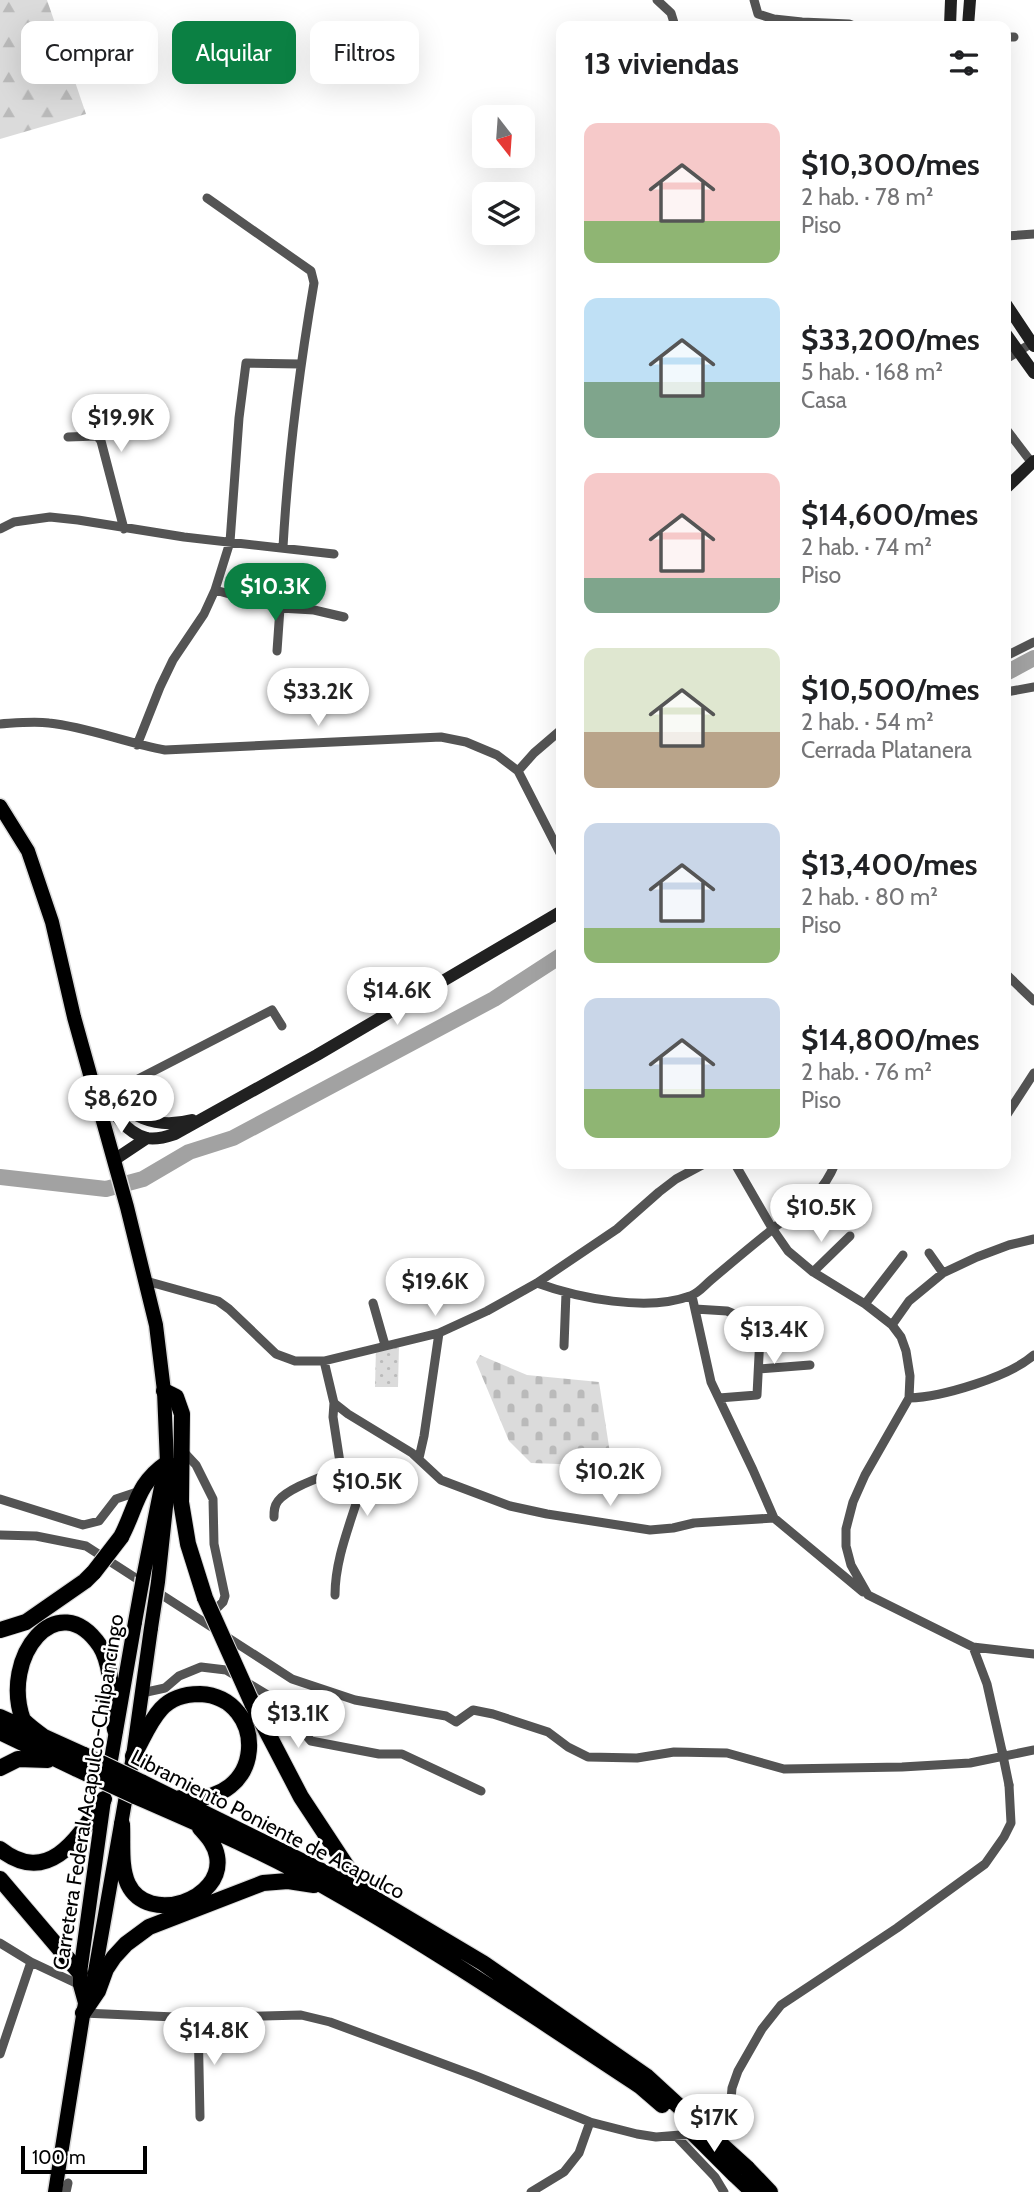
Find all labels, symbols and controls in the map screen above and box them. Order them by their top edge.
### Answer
chip: Comprar [21,21,158,84]
chip: Alquilar [172,21,296,84]
chip: Filtros [310,21,419,84]
icon: filters [945,44,983,82]
text: 13 viviendas [584,45,739,82]
north arrow [472,105,536,168]
map controls [472,105,535,245]
text: $10,300/mes [801,146,980,183]
icon: home [640,151,724,235]
button: layers [472,182,535,245]
text: 2 hab. · 78 m² [801,183,933,211]
text: Piso [801,211,841,239]
text: $33,200/mes [801,321,980,358]
icon: home [640,326,724,410]
text: 5 hab. · 168 m² [801,358,943,386]
text: Casa [801,386,847,414]
pin: $19.9K [64,394,178,454]
text: $19.9K [88,403,154,431]
text: $14,600/mes [801,496,978,533]
icon: home [640,501,724,585]
text: 2 hab. · 74 m² [801,533,932,561]
text: Piso [801,561,841,589]
pin: $10.3K [218,564,332,623]
text: $10.3K [240,572,310,600]
pin: $33.2K [261,668,375,728]
text: $10,500/mes [801,671,980,708]
icon: home [640,676,724,760]
text: $33.2K [283,677,353,705]
text: 2 hab. · 54 m² [801,708,934,736]
text: Cerrada Platanera [801,736,972,764]
text: $13,400/mes [801,846,977,883]
icon: home [640,851,724,935]
text: 2 hab. · 80 m² [801,883,938,911]
text: Piso [801,911,841,939]
pin: $14.6K [340,968,454,1027]
text: $14.6K [363,976,431,1004]
text: $14,800/mes [801,1021,979,1058]
icon: home [640,1026,724,1110]
text: 2 hab. · 76 m² [801,1058,932,1086]
pin: $8,620 [64,1076,178,1135]
text: $8,620 [84,1084,158,1112]
text: Piso [801,1086,841,1114]
pin: $10.5K [764,1184,878,1244]
text: $10.5K [786,1193,856,1221]
pin: $19.6K [378,1258,492,1318]
text: $19.6K [402,1267,468,1295]
pin: $13.4K [717,1306,831,1366]
text: $13.4K [740,1315,808,1343]
pin: $10.2K [553,1448,667,1508]
text: $10.2K [575,1457,645,1485]
pin: $10.5K [310,1458,424,1518]
text: $10.5K [332,1467,402,1495]
street label: Carretera Federal Acapulco-Chilpancingo [47,1612,129,1972]
pin: $13.1K [241,1690,355,1750]
text: $13.1K [267,1699,329,1727]
street label: Libramiento Poniente de Acapulco [127,1744,409,1904]
pin: $14.8K [157,2008,271,2067]
text: $14.8K [179,2016,249,2044]
pin: $17K [673,2094,755,2154]
text: $17K [690,2103,738,2131]
scale bar [21,2143,147,2175]
text: 100 m [32,2146,86,2169]

